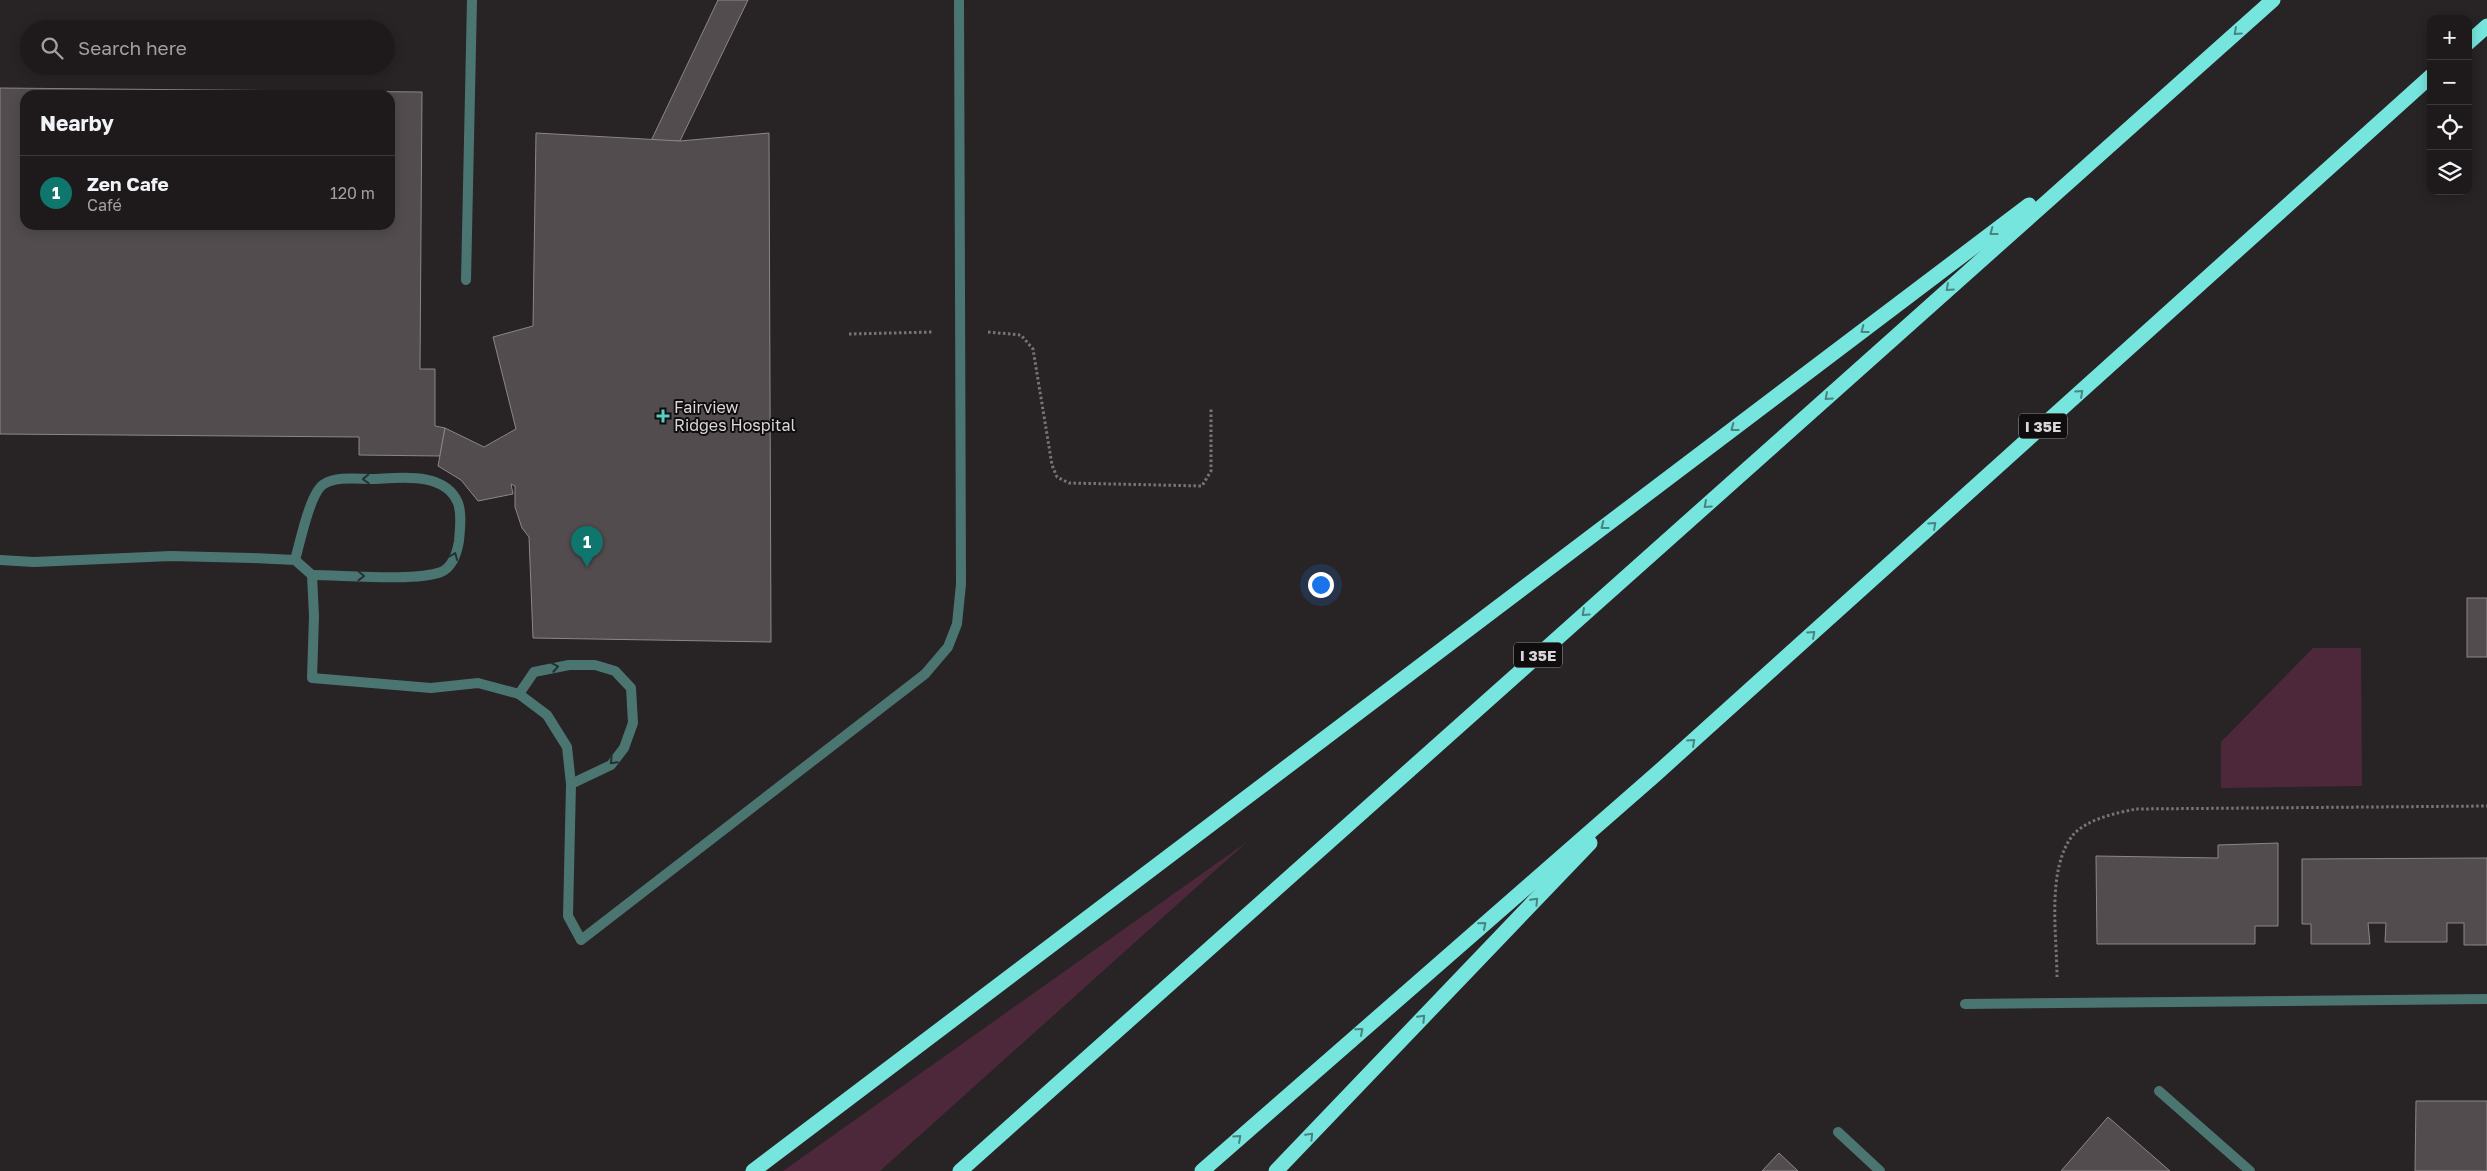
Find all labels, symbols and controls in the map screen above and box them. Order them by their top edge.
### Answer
map controls [2427,15,2472,195]
button: + [2427,15,2472,60]
search box [20,20,395,75]
one-way arrow [2234,27,2243,35]
icon: search [38,34,66,62]
text: Search here [78,36,187,59]
button: − [2427,60,2472,105]
button: locate [2427,105,2472,150]
text: Nearby [40,110,114,136]
button: layers [2427,150,2472,195]
text: Zen Cafe [87,172,169,195]
text: 1 [52,183,60,203]
text: 120 m [330,183,375,203]
text: Café [87,195,122,215]
one-way arrow [1989,226,1999,235]
one-way arrow [1946,283,1955,292]
one-way arrow [1860,324,1870,333]
one-way arrow [2074,390,2083,399]
one-way arrow [1825,391,1834,399]
place label: Fairview Ridges Hospital [674,397,796,435]
marker: Fairview Ridges Hospital [656,409,670,423]
road number: I 35E [2019,414,2067,438]
one-way arrow [1731,422,1740,430]
one-way arrow [362,474,370,484]
one-way arrow [1703,499,1712,508]
one-way arrow [1601,520,1610,528]
one-way arrow [1928,522,1937,531]
pin: 1 [571,526,603,567]
one-way arrow [447,552,458,561]
one-way arrow [357,571,365,581]
your location [1308,572,1334,598]
one-way arrow [1582,607,1591,616]
one-way arrow [1807,630,1816,639]
road number: I 35E [1514,642,1562,668]
one-way arrow [551,663,560,673]
one-way arrow [1686,739,1695,748]
one-way arrow [610,755,619,764]
one-way arrow [1529,898,1538,907]
one-way arrow [1477,922,1486,931]
one-way arrow [1416,1015,1425,1024]
one-way arrow [1355,1028,1364,1037]
one-way arrow [1304,1132,1313,1141]
one-way arrow [1232,1135,1241,1144]

